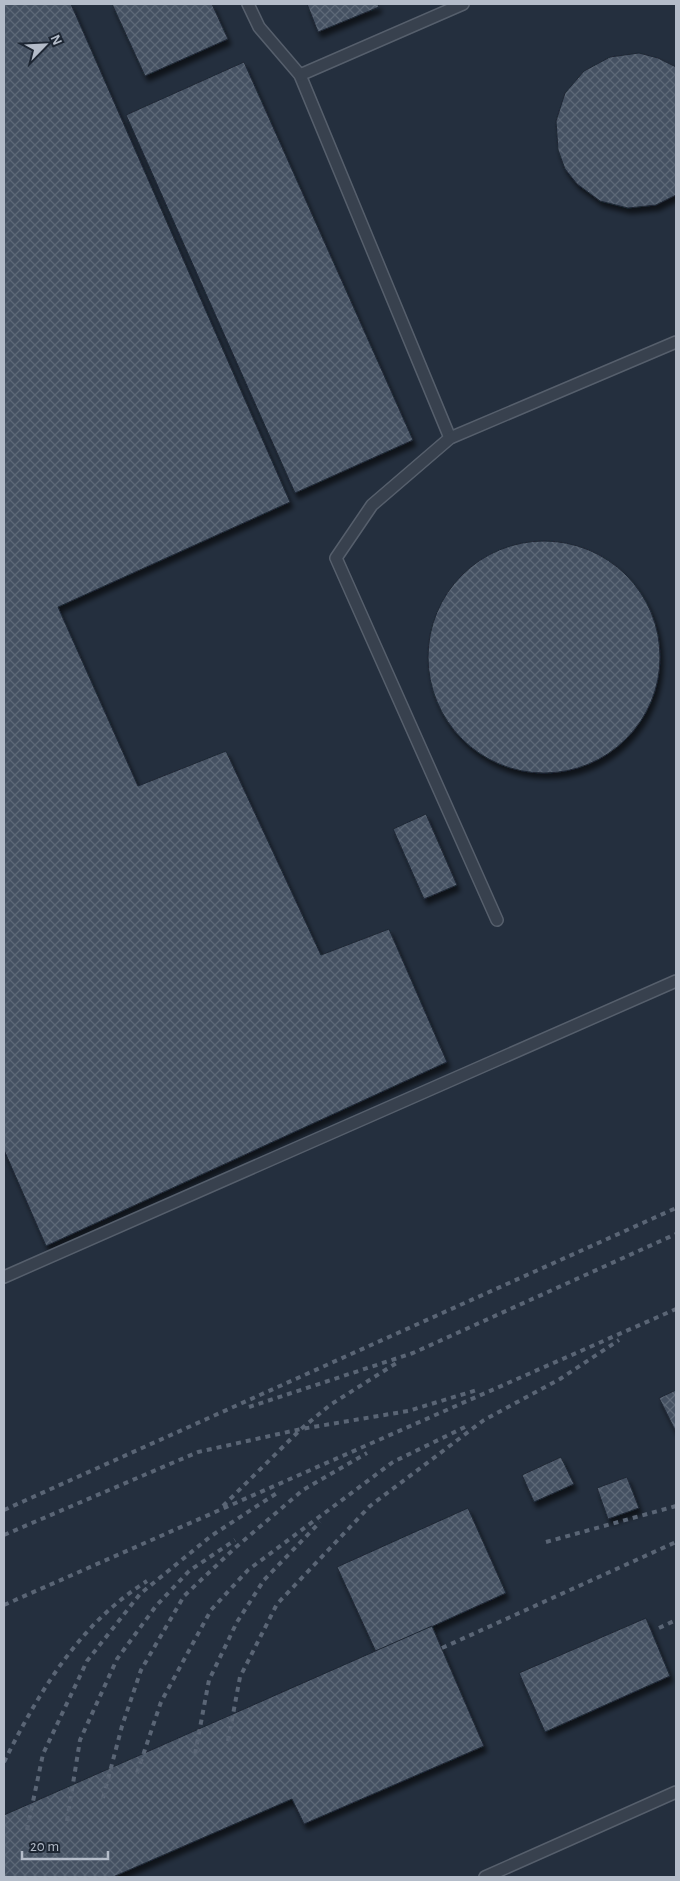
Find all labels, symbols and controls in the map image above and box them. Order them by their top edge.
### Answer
north arrow [20,20,70,70]
text: N [48,33,64,47]
scale bar [22,1828,109,1860]
text: 20 m [30,1839,59,1854]

